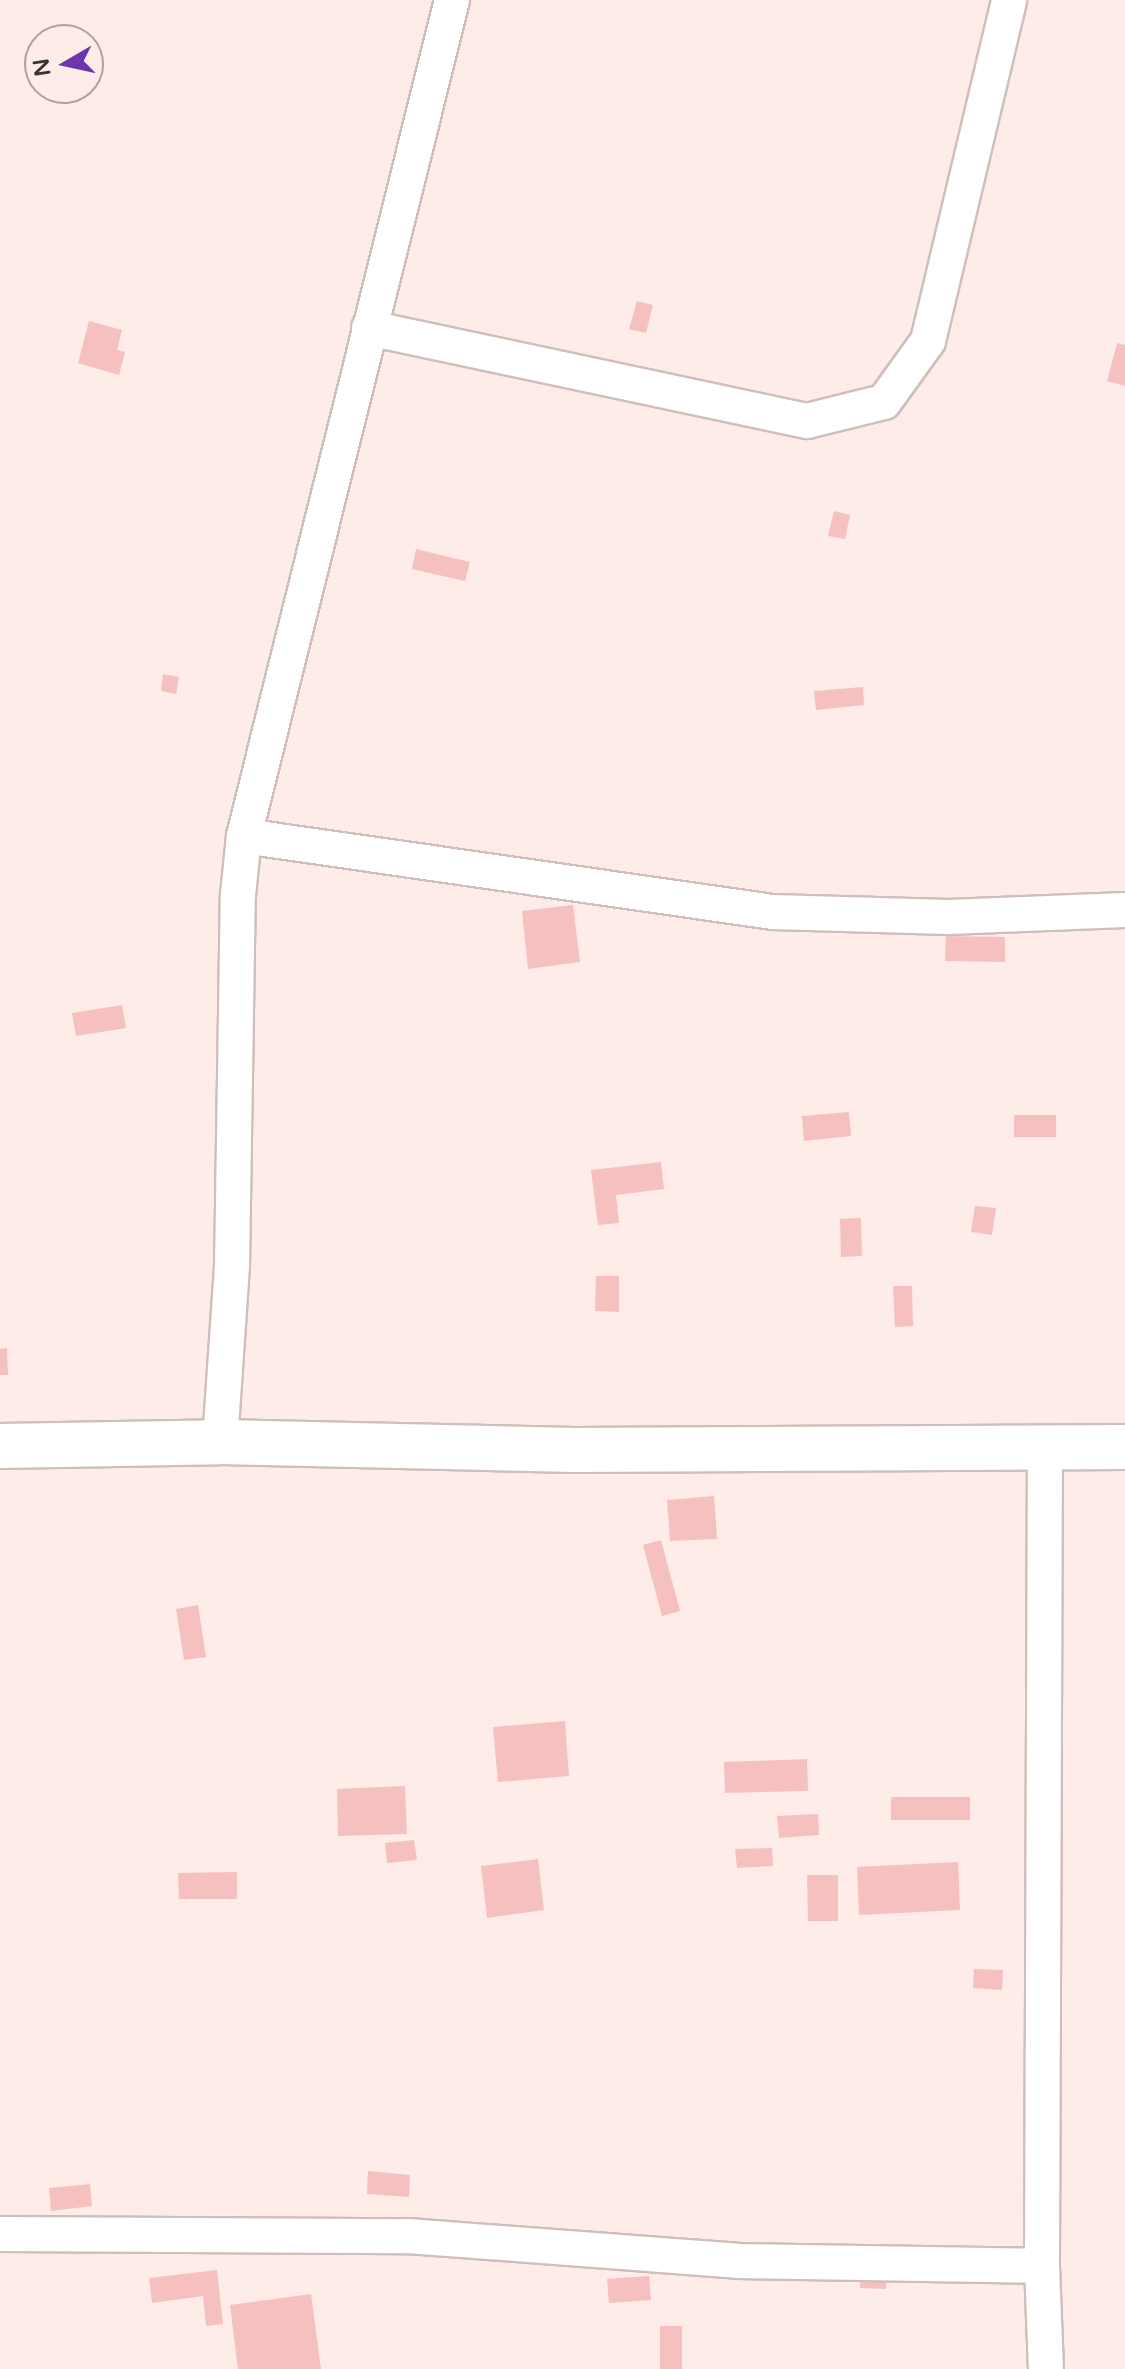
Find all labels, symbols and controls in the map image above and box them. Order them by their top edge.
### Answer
north arrow [24,24,104,104]
text: N [28,57,56,78]

